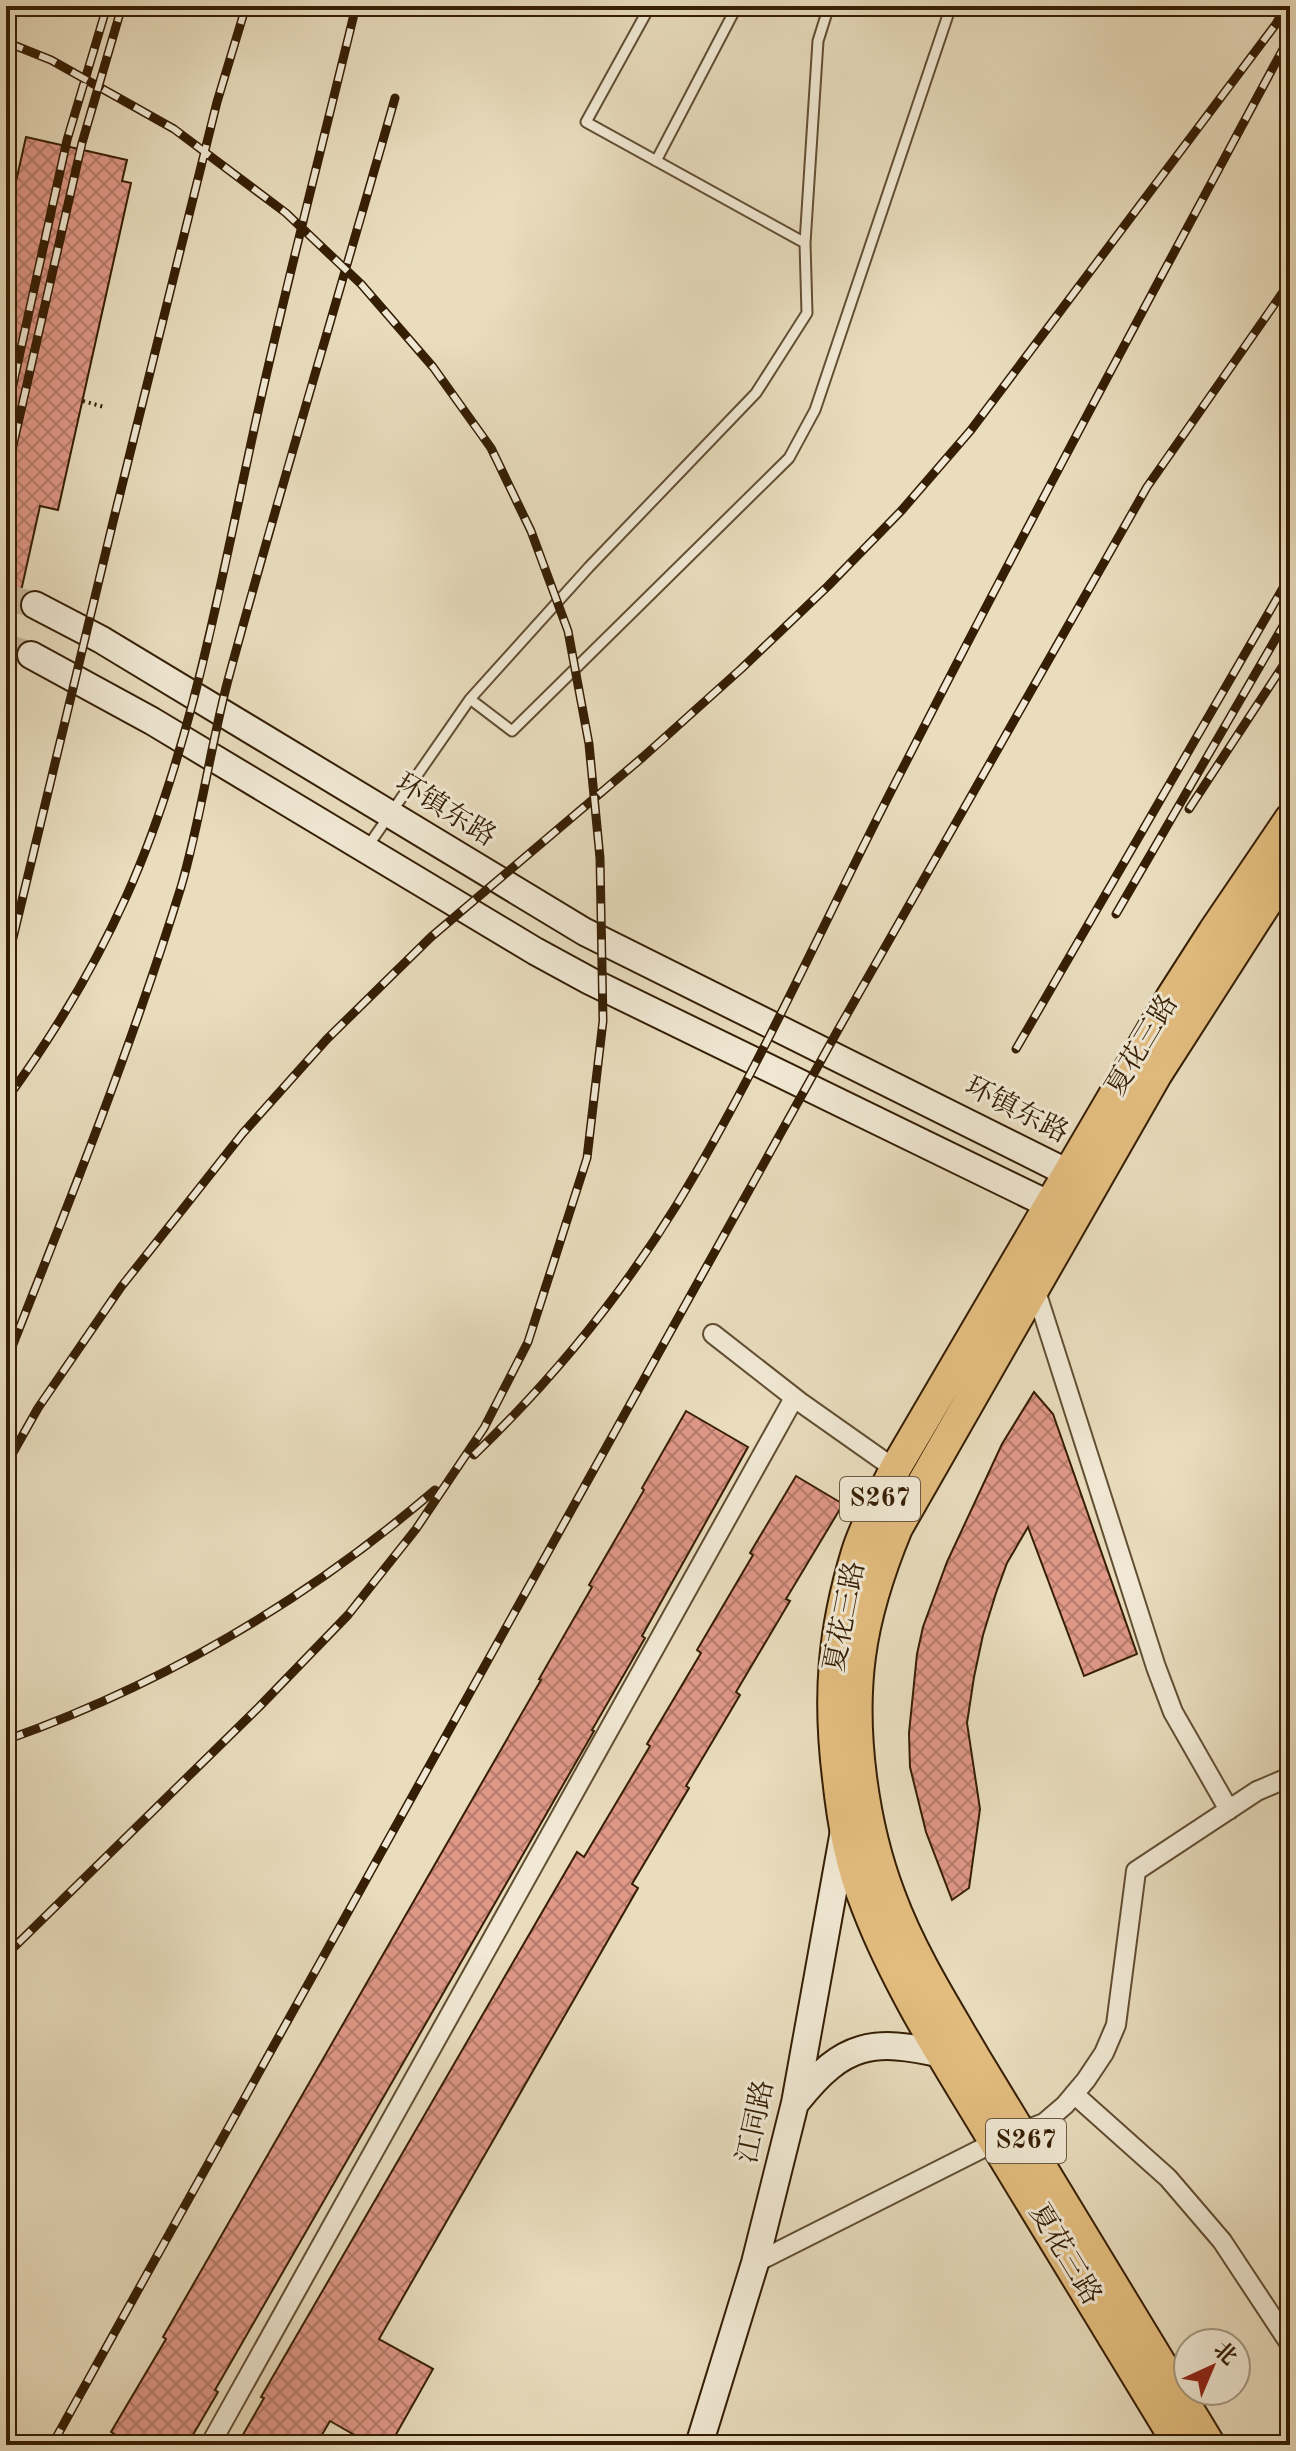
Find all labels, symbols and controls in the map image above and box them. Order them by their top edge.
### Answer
street label: 环镇东路 [390,767,502,853]
street label: 夏花三路 [1100,989,1184,1101]
street label: 环镇东路 [960,1070,1074,1149]
road number: S267 [840,1477,920,1521]
street label: 夏花三路 [819,1559,870,1675]
street label: 江同路 [732,2077,779,2166]
road number: S267 [986,2119,1066,2163]
street label: 夏花三路 [1023,2198,1107,2310]
north arrow [1172,2327,1252,2407]
text: 北 [1209,2338,1241,2370]

